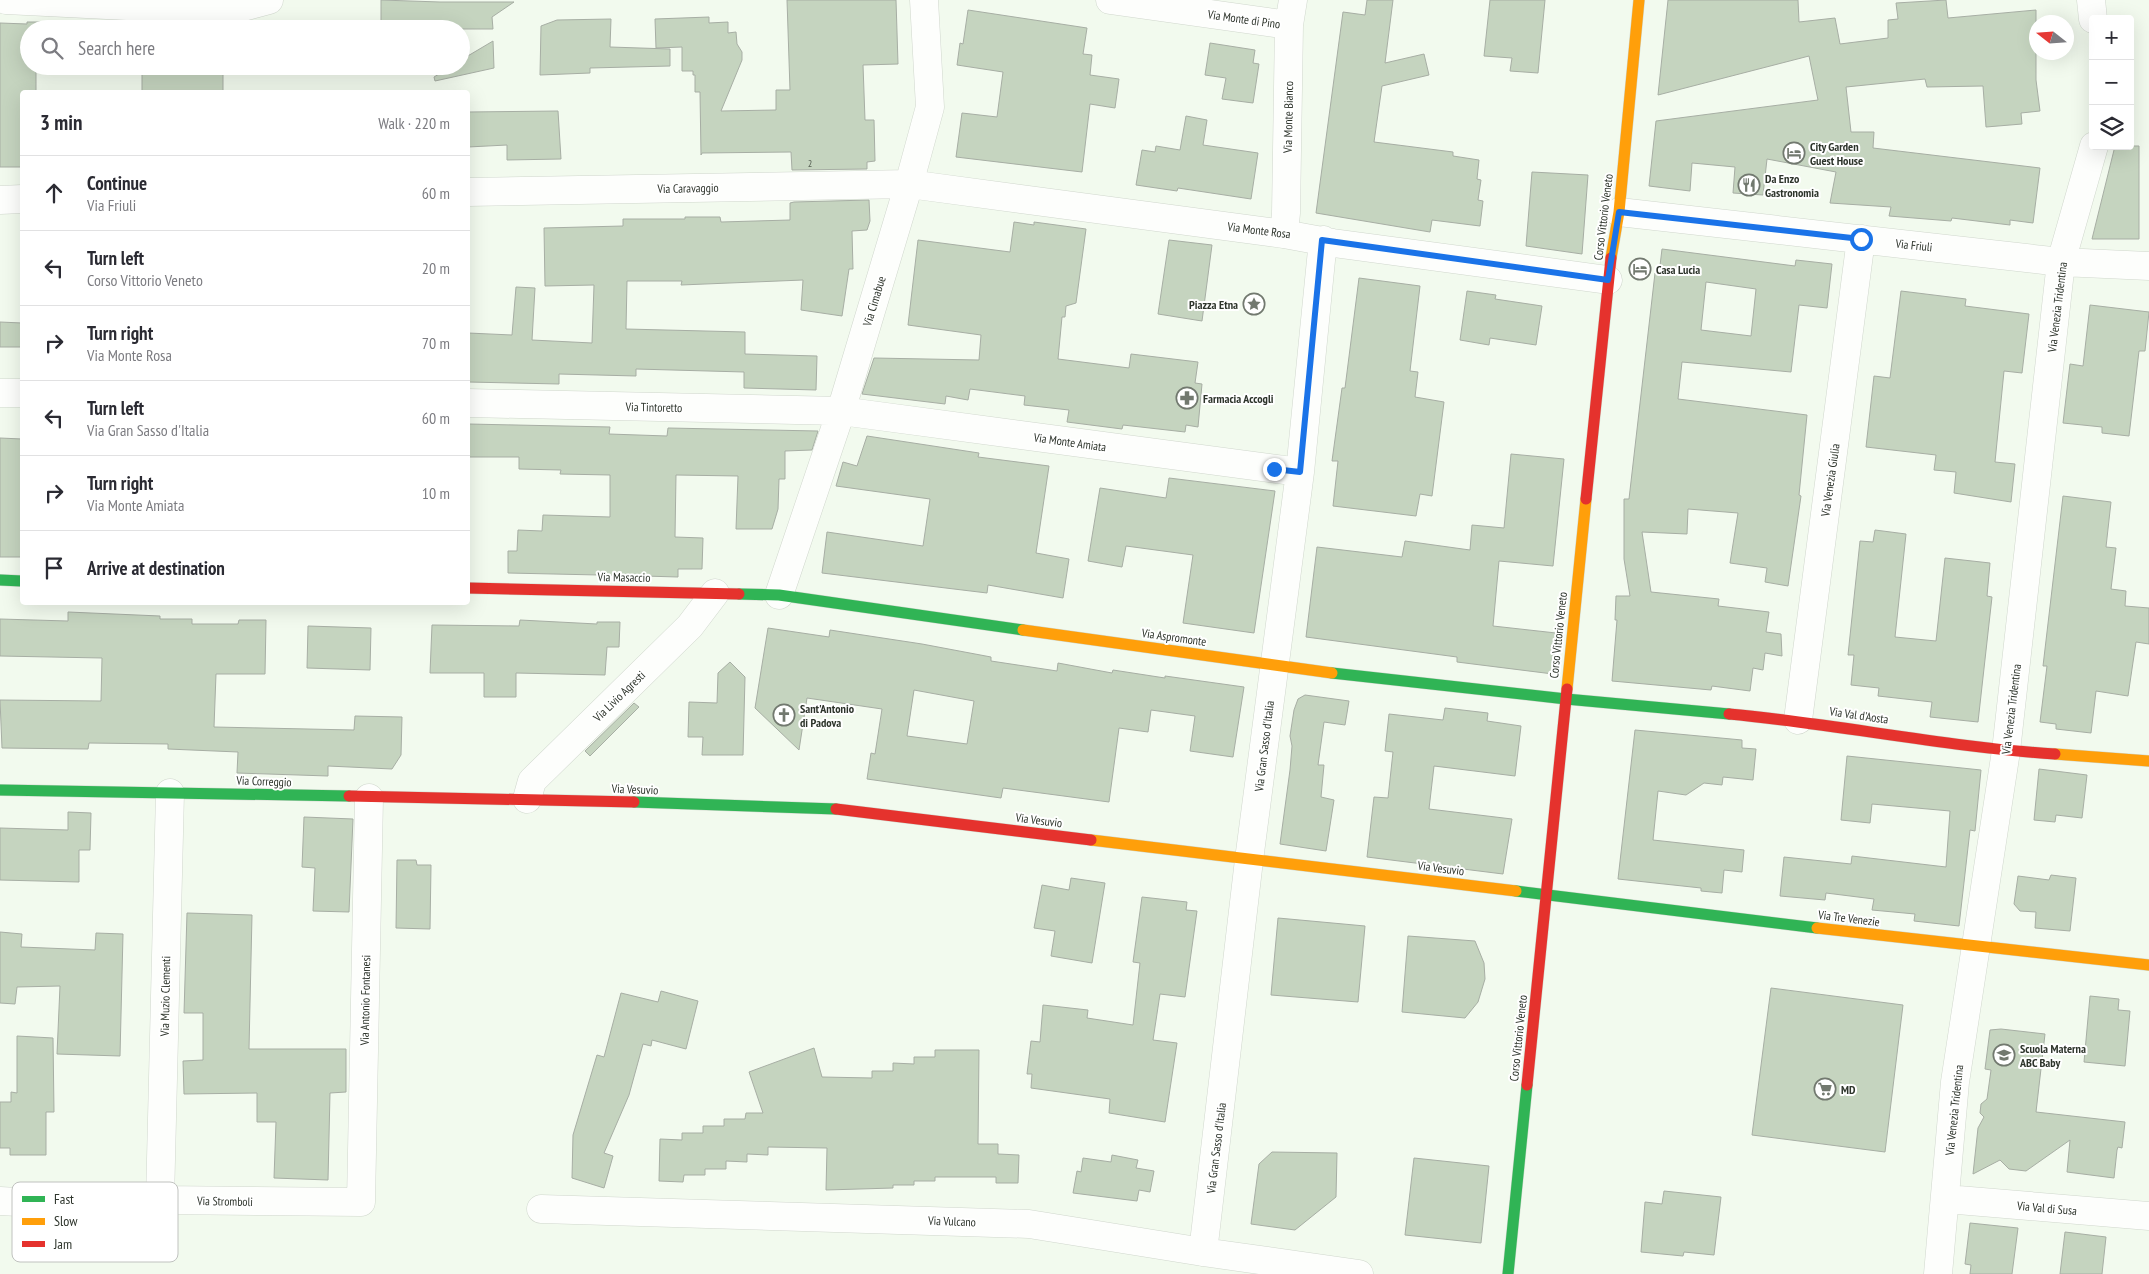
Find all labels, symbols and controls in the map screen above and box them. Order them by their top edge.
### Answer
street label: Via Monte di Pino [1206,6,1281,32]
north arrow [2029,15,2074,60]
map controls [2089,15,2134,150]
button: + [2089,15,2134,60]
search box [20,20,470,75]
icon: search [38,34,66,62]
text: Search here [78,36,155,60]
button: − [2089,60,2134,105]
street label: Via Monte Bianco [1280,81,1296,154]
button: layers [2089,105,2134,150]
text: 3 min [40,109,82,136]
text: Walk · 220 m [378,113,450,133]
place label: City Garden Guest House [1810,139,1863,168]
hotel icon: City Garden Guest House [1782,141,1806,165]
house number: 2 [808,157,812,170]
text: Continue [87,171,147,195]
place label: Da Enzo Gastronomia [1765,171,1819,200]
street label: Corso Vittorio Veneto [1590,173,1616,261]
restaurant icon: Da Enzo Gastronomia [1737,173,1761,197]
icon: ahead [40,179,68,207]
street label: Via Caravaggio [656,180,719,196]
text: 60 m [422,183,450,203]
text: Via Friuli [87,195,136,215]
street label: Via Monte Rosa [1226,219,1292,241]
route start [1850,228,1873,251]
street label: Via Friuli [1894,236,1933,254]
text: Turn left [87,246,144,270]
icon: left [40,254,68,282]
hotel icon: Casa Lucia [1628,257,1652,281]
text: 20 m [422,258,450,278]
street label: Via Venezia Tridentina [2044,261,2070,354]
place label: Casa Lucia [1656,262,1700,277]
text: Corso Vittorio Veneto [87,270,203,290]
street label: Via Cimabue [859,274,889,329]
place icon: Piazza Etna [1242,292,1266,316]
place label: Piazza Etna [1189,297,1238,312]
text: Turn right [87,321,153,345]
icon: right [40,329,68,357]
text: 70 m [422,333,450,353]
text: Via Monte Rosa [87,345,172,365]
pharmacy icon: Farmacia Accogli [1175,386,1199,410]
place label: Farmacia Accogli [1203,391,1274,406]
text: Turn left [87,396,144,420]
street label: Via Tintoretto [624,399,683,415]
icon: left [40,404,68,432]
text: 60 m [422,408,450,428]
text: Via Gran Sasso d'Italia [87,420,209,440]
street label: Via Monte Amiata [1032,429,1107,455]
street label: Via Venezia Giulia [1817,442,1843,518]
route end [1263,458,1286,481]
text: Turn right [87,471,153,495]
icon: right [40,479,68,507]
text: 10 m [422,483,450,503]
text: Via Monte Amiata [87,495,184,515]
icon: arrive [40,554,68,582]
text: Arrive at destination [87,556,225,580]
street label: Via Masaccio [596,569,651,585]
street label: Corso Vittorio Veneto [1546,591,1570,679]
street label: Via Aspromonte [1140,625,1207,649]
street label: Via Venezia Tridentina [1998,663,2024,756]
street label: Via Livio Agresti [589,667,648,725]
street label: Via Gran Sasso d'Italia [1251,699,1277,793]
place label: Sant'Antonio di Padova [800,701,855,730]
church icon: Sant'Antonio di Padova [772,703,796,727]
street label: Via Val d'Aosta [1828,703,1890,727]
street label: Via Correggio [235,773,292,789]
street label: Via Vesuvio [610,781,659,797]
street label: Via Vesuvio [1014,810,1063,830]
street label: Via Vesuvio [1416,858,1465,878]
street label: Via Tre Venezie [1816,907,1881,929]
street label: Via Antonio Fontanesi [357,955,373,1046]
street label: Via Muzio Clementi [157,956,173,1037]
street label: Corso Vittorio Veneto [1506,994,1530,1082]
place label: Scuola Materna ABC Baby [2019,1041,2086,1070]
school or university icon: Scuola Materna ABC Baby [1992,1043,2016,1067]
street label: Via Venezia Tridentina [1942,1064,1966,1157]
supermarket icon: MD [1813,1077,1837,1101]
place label: MD [1841,1082,1856,1097]
street label: Via Gran Sasso d'Italia [1203,1101,1229,1195]
legend [12,1182,178,1262]
text: Fast [54,1190,74,1208]
street label: Via Stromboli [196,1193,253,1209]
street label: Via Val di Susa [2015,1198,2078,1218]
text: Slow [54,1212,78,1230]
street label: Via Vulcano [927,1213,976,1229]
text: Jam [53,1235,72,1253]

